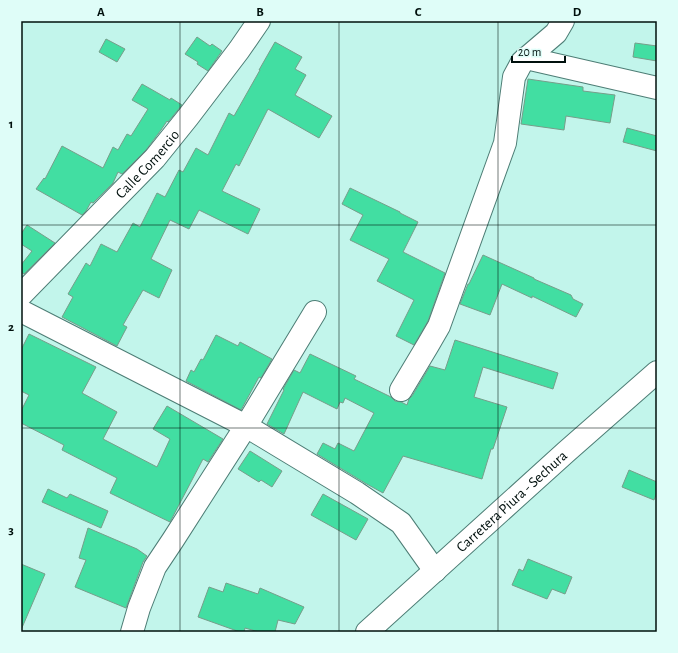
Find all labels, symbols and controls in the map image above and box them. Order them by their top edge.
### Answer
text: A [97,6,105,19]
text: B [256,6,264,19]
text: C [415,6,422,19]
text: D [573,6,582,19]
scale bar [512,38,565,64]
text: 20 m [518,46,541,58]
text: 1 [9,118,13,131]
street label: Calle Comercio [113,127,182,201]
text: 2 [8,321,14,334]
street label: Carretera Piura - Sechura [453,447,570,555]
text: 3 [8,524,14,537]

